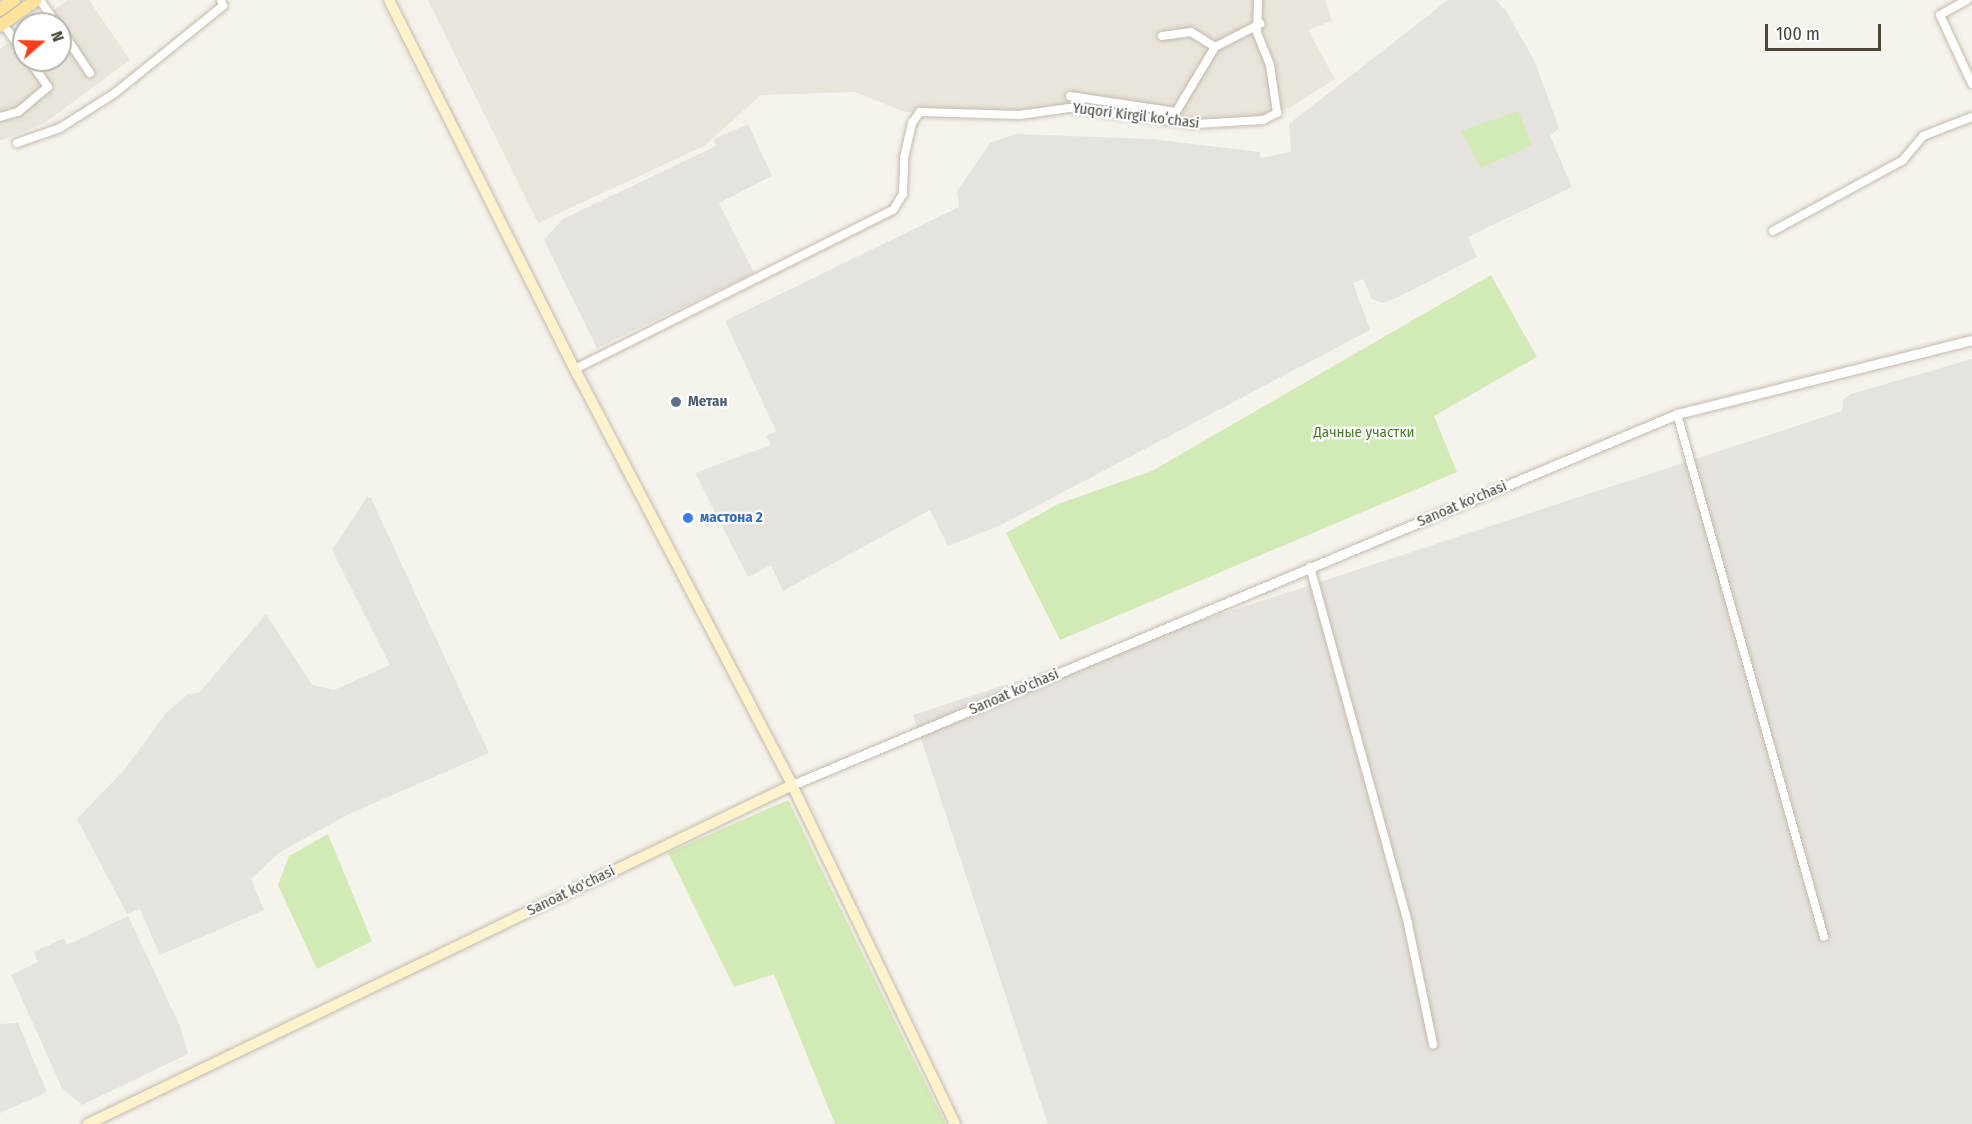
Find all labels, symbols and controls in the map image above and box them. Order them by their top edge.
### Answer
north arrow [12,12,72,72]
scale bar [1768,12,1884,50]
text: 100 m [1776,23,1820,45]
text: N [47,29,68,44]
street label: Yuqori Kirgil koʻchasi [1072,99,1200,133]
place label: Метан [688,393,727,411]
marker: Метан [669,395,683,409]
park label: Дачные участки [1313,424,1415,442]
street label: Sanoat ko'chasi [1415,477,1509,531]
place label: мастона 2 [700,509,763,527]
marker: мастона 2 [681,511,695,525]
street label: Sanoat ko'chasi [967,665,1061,719]
street label: Sanoat ko'chasi [524,862,618,920]

